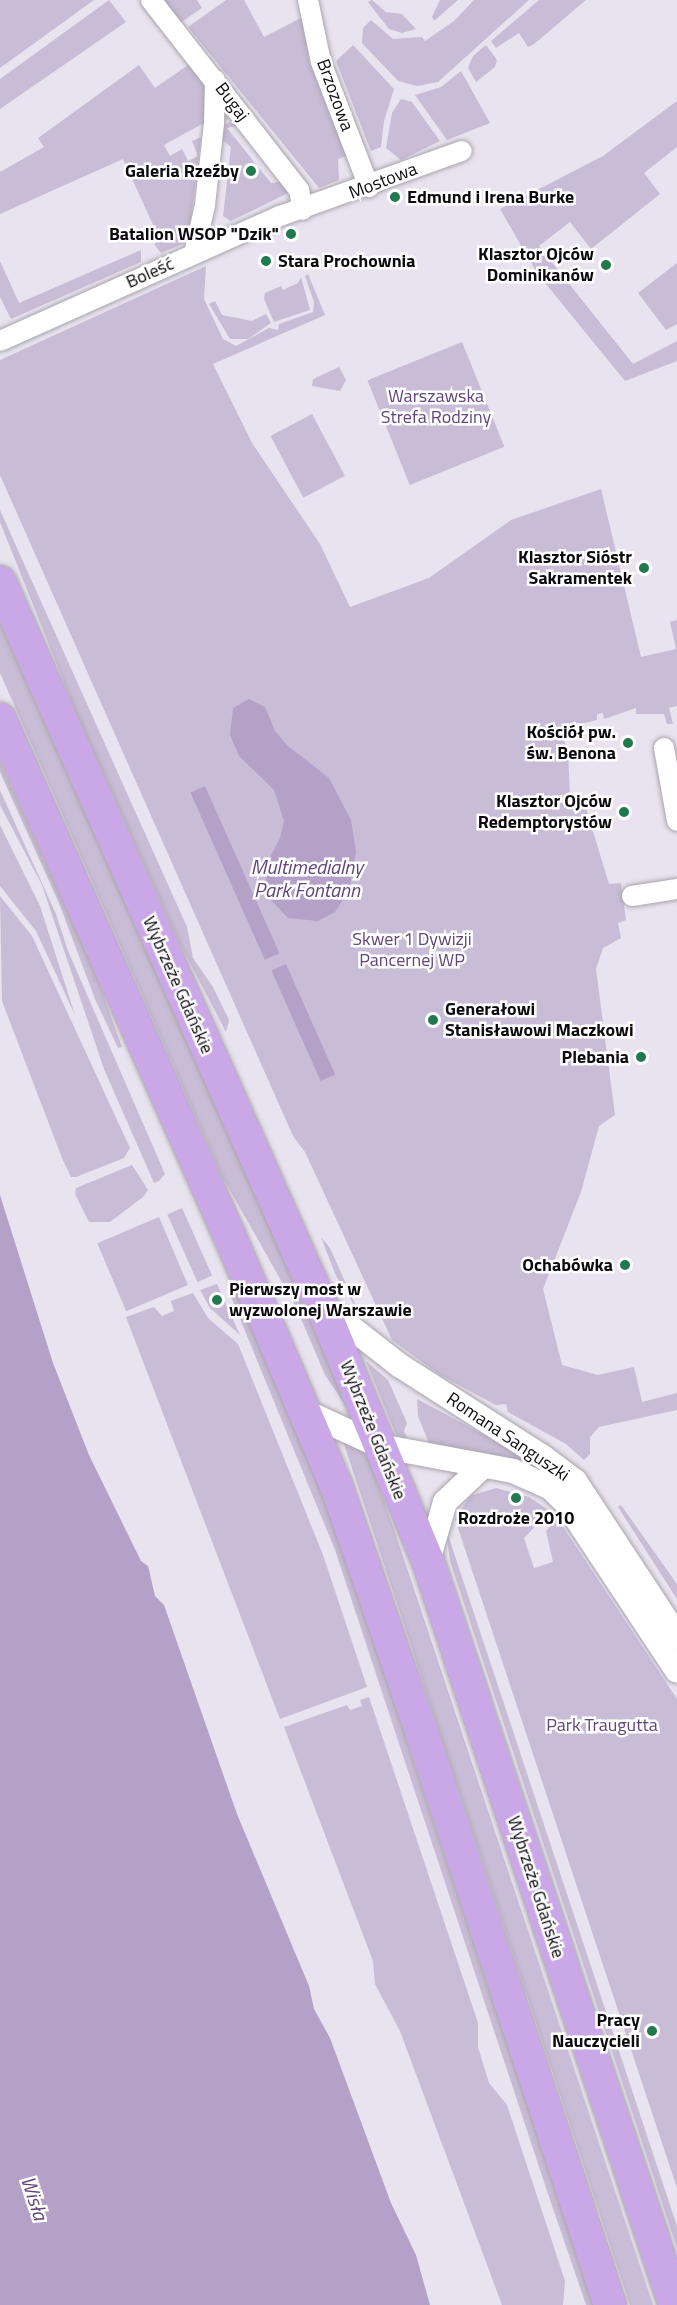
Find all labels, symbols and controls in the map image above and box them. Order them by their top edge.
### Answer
street label: Brzozowa [312,56,358,134]
street label: Bugaj [210,78,254,126]
street label: Mostowa [346,158,420,204]
place label: Galeria Rzeźby [125,160,239,182]
marker: Galeria Rzeźby [244,164,258,178]
place label: Edmund i Irena Burke [407,186,574,208]
marker: Edmund i Irena Burke [388,190,402,204]
place label: Batalion WSOP "Dzik" [109,223,279,245]
marker: Batalion WSOP "Dzik" [284,227,298,241]
place label: Klasztor Ojców Dominikanów [478,244,594,286]
place label: Stara Prochownia [278,250,415,272]
street label: Boleść [123,253,177,293]
marker: Stara Prochownia [259,254,273,268]
marker: Klasztor Ojców Dominikanów [599,258,613,272]
park label: Warszawska Strefa Rodziny [381,386,491,428]
place label: Klasztor Sióstr Sakramentek [518,547,632,590]
marker: Klasztor Sióstr Sakramentek [637,561,651,575]
place label: Kościół pw. św. Benona [527,722,616,764]
marker: Kościół pw. św. Benona [621,736,635,750]
place label: Klasztor Ojców Redemptorystów [478,791,612,834]
marker: Klasztor Ojców Redemptorystów [617,805,631,819]
water label: Multimedialny Park Fontann [251,855,363,902]
street label: Wybrzeże Gdańskie [138,913,218,1057]
park label: Skwer 1 Dywizji Pancernej WP [352,929,472,972]
place label: Generałowi Stanisławowi Maczkowi [445,999,634,1042]
marker: Generałowi Stanisławowi Maczkowi [426,1013,440,1027]
place label: Plebania [562,1046,629,1068]
marker: Plebania [634,1050,648,1064]
place label: Ochabówka [522,1254,613,1276]
marker: Ochabówka [618,1258,632,1272]
place label: Pierwszy most w wyzwolonej Warszawie [229,1279,412,1322]
marker: Pierwszy most w wyzwolonej Warszawie [210,1293,224,1307]
street label: Wybrzeże Gdańskie [335,1357,411,1503]
street label: Romana Sanguszki [442,1388,574,1486]
marker: Rozdroże 2010 [509,1491,523,1505]
place label: Rozdroże 2010 [458,1507,574,1529]
park label: Park Traugutta [546,1714,658,1736]
street label: Wybrzeże Gdańskie [503,1813,569,1961]
place label: Pracy Nauczycieli [552,2010,640,2052]
marker: Pracy Nauczycieli [645,2024,659,2038]
water label: Wisła [17,2173,53,2223]

